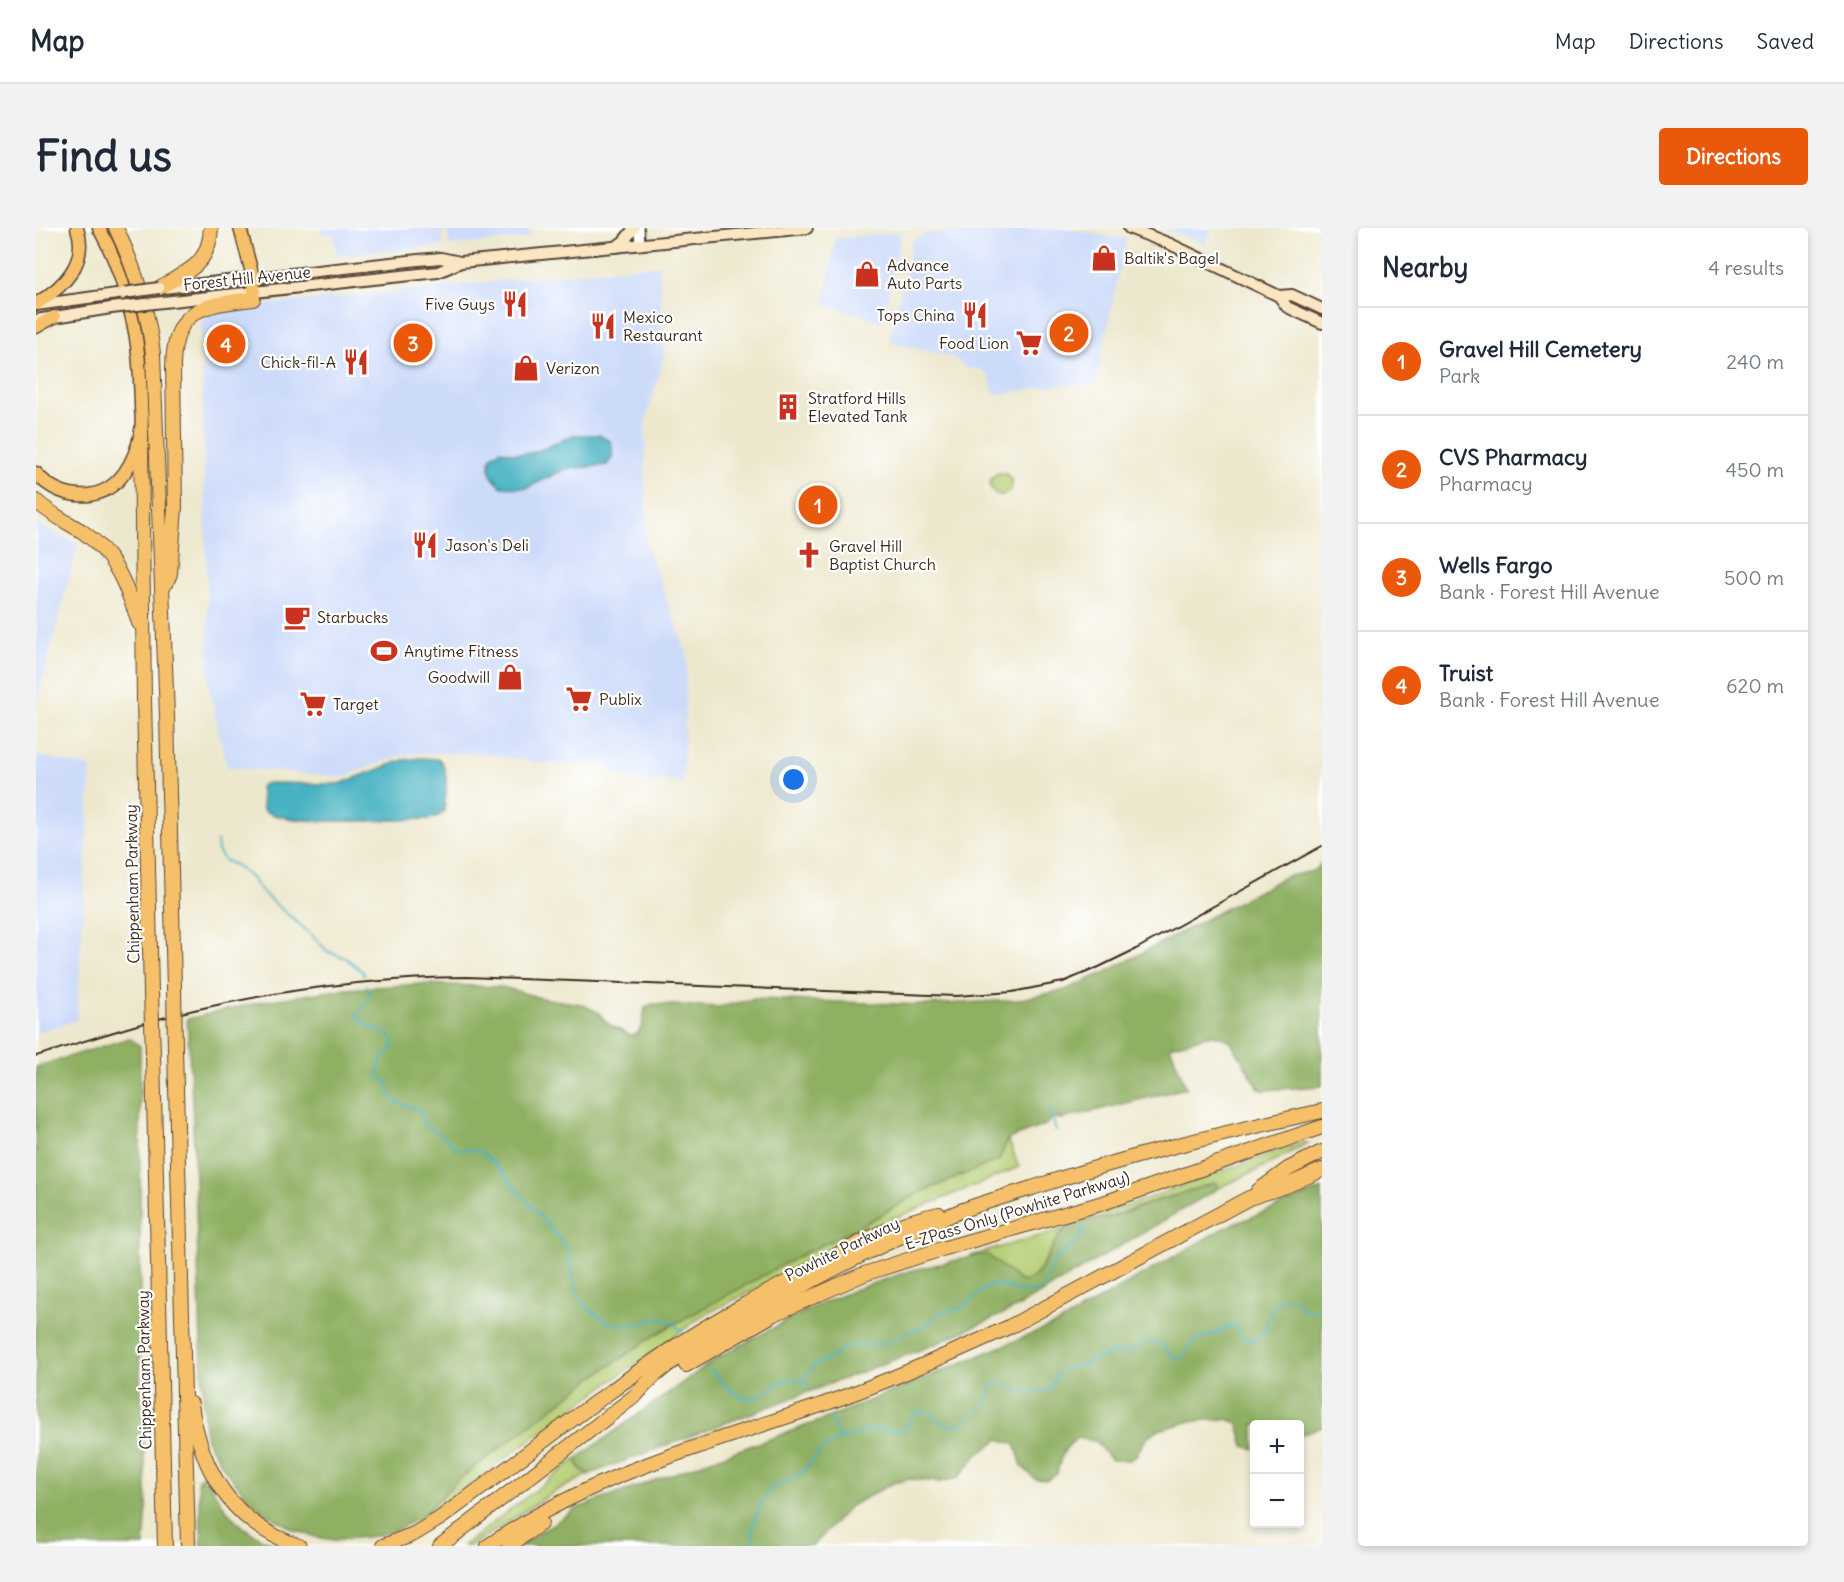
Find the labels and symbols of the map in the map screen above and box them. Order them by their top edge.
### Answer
shop icon: Baltik's Bagel [1089,243,1119,273]
place label: Baltik's Bagel [1124,248,1219,268]
place label: Advance Auto Parts [887,255,962,293]
shop icon: Advance Auto Parts [852,259,882,289]
street label: Forest Hill Avenue [182,261,312,295]
restaurant icon: Five Guys [500,289,530,319]
place label: Five Guys [425,294,495,314]
restaurant icon: Tops China [960,300,990,330]
place label: Tops China [877,305,955,325]
place label: Mexico Restaurant [623,307,703,345]
pin: 2 [1050,310,1088,356]
restaurant icon: Mexico Restaurant [588,311,618,341]
pin: 3 [394,320,433,366]
pin: 4 [206,322,246,366]
supermarket icon: Food Lion [1014,328,1044,358]
place label: Food Lion [939,333,1009,353]
restaurant icon: Chick-fil-A [341,347,371,377]
place label: Chick-fil-A [261,352,336,372]
shop icon: Verizon [511,353,541,383]
place label: Verizon [546,358,600,378]
place label: Stratford Hills Elevated Tank [808,388,907,426]
building icon: Stratford Hills Elevated Tank [773,392,803,422]
pin: 1 [798,482,838,528]
restaurant icon: Jason's Deli [410,530,440,560]
place label: Jason's Deli [445,535,529,555]
place label: Gravel Hill Baptist Church [829,536,936,574]
church icon: Gravel Hill Baptist Church [794,540,824,570]
cafe icon: Starbucks [282,602,312,632]
place label: Starbucks [317,607,388,627]
sports icon: Anytime Fitness [369,636,399,666]
place label: Anytime Fitness [404,641,518,661]
shop icon: Goodwill [495,662,525,692]
place label: Goodwill [428,667,490,687]
supermarket icon: Publix [564,684,594,714]
supermarket icon: Target [298,689,328,719]
place label: Publix [599,689,642,709]
place label: Target [333,694,379,714]
your location [779,765,808,794]
street label: Chippenham Parkway [121,804,143,964]
street label: E-ZPass Only (Powhite Parkway) [902,1166,1132,1254]
street label: Powhite Parkway [781,1213,903,1285]
street label: Chippenham Parkway [133,1290,155,1450]

